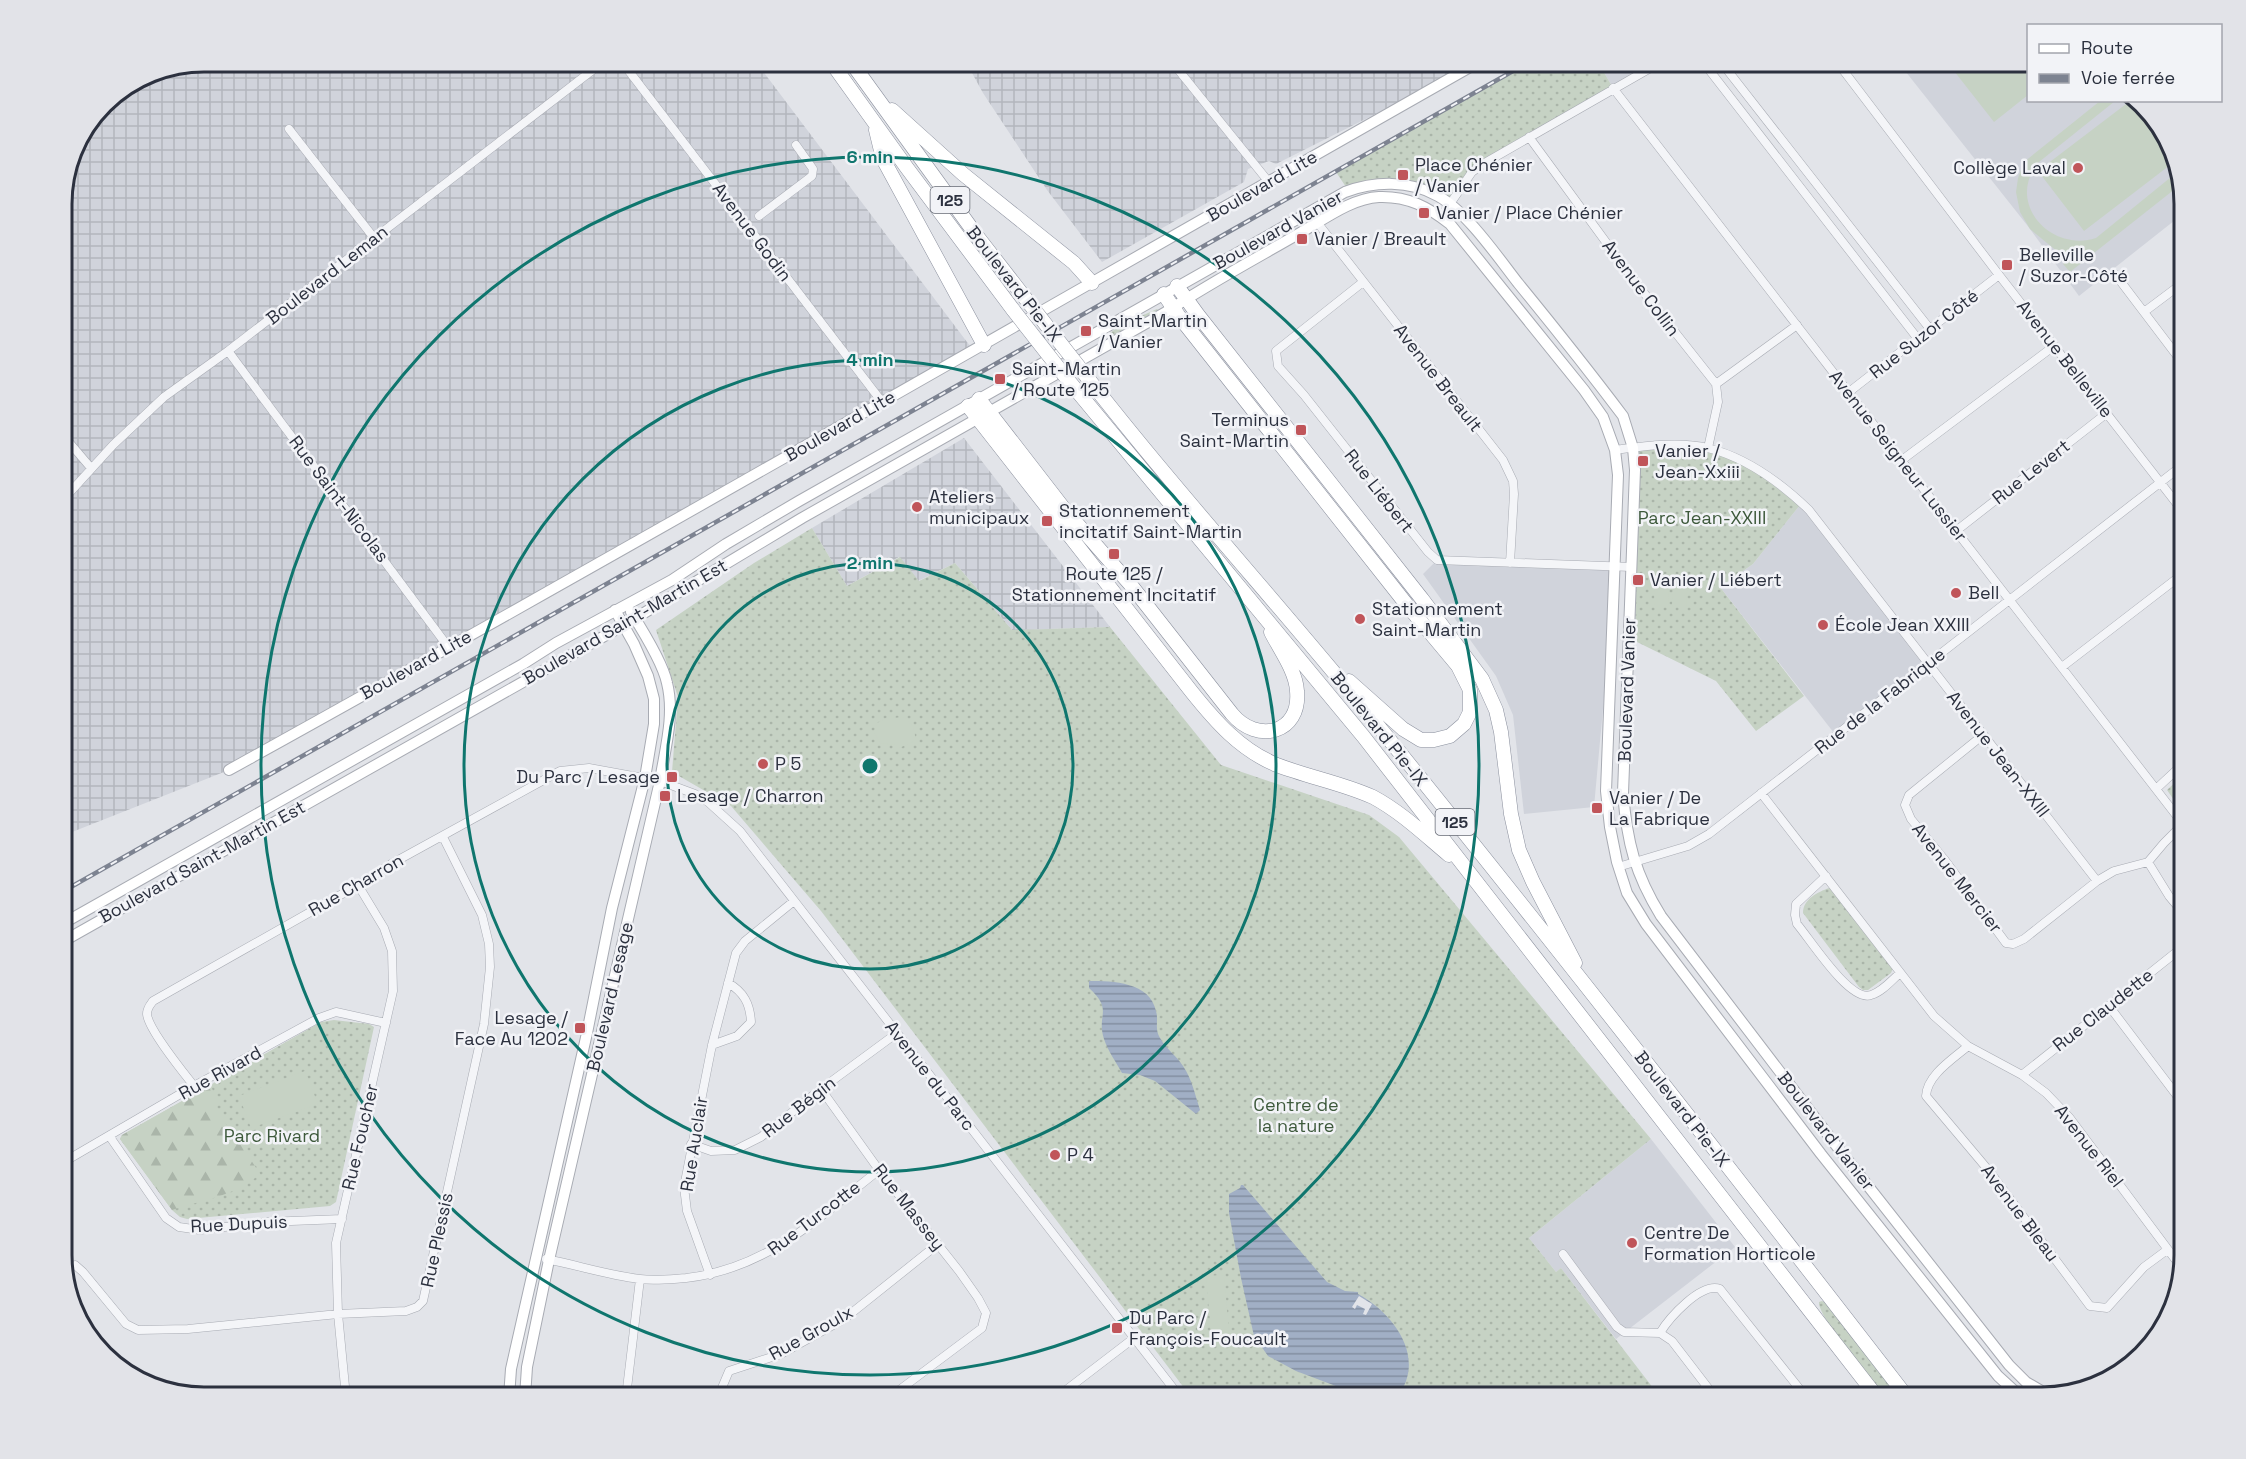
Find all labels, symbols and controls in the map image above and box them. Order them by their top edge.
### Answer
legend [2027,24,2222,102]
text: Route [2081,36,2133,59]
text: Voie ferrée [2081,66,2175,89]
text: 6 min [847,145,893,168]
street label: Boulevard Lite [1202,145,1321,227]
place label: Place Chénier / Vanier [1415,153,1533,197]
place label: Collège Laval [1953,156,2066,179]
marker: Collège Laval [2071,161,2085,175]
marker: Place Chénier / Vanier [1396,168,1410,182]
street label: Avenue Godin [708,178,797,286]
street label: Boulevard Vanier [1209,184,1347,275]
road number: 125 [930,187,970,213]
place label: Vanier / Place Chénier [1436,201,1623,224]
marker: Vanier / Place Chénier [1417,206,1431,220]
street label: Boulevard Leman [261,220,392,329]
street label: Boulevard Pie-IX [962,221,1067,346]
place label: Vanier / Breault [1314,227,1447,250]
marker: Vanier / Breault [1295,232,1309,246]
street label: Avenue Collin [1598,235,1685,341]
place label: Belleville / Suzor-Côté [2019,243,2128,287]
marker: Belleville / Suzor-Côté [2000,258,2014,272]
street label: Rue Suzor Côté [1865,284,1983,383]
street label: Avenue Belleville [2012,295,2119,422]
place label: Saint-Martin / Vanier [1098,309,1207,353]
street label: Avenue Breault [1389,319,1488,436]
marker: Saint-Martin / Vanier [1079,324,1093,338]
text: 4 min [846,348,894,371]
place label: Saint-Martin / Route 125 [1012,357,1121,401]
street label: Avenue Seigneur Lussier [1824,365,1973,546]
marker: Saint-Martin / Route 125 [993,372,1007,386]
street label: Boulevard Lite [780,385,899,467]
place label: Terminus Saint-Martin [1180,408,1289,452]
marker: Terminus Saint-Martin [1294,423,1308,437]
street label: Rue Saint-Nicolas [284,431,395,567]
street label: Rue Levert [1987,434,2074,509]
place label: Vanier / Jean-Xxiii [1655,439,1740,483]
street label: Rue Liébert [1340,444,1419,537]
marker: Vanier / Jean-Xxiii [1636,454,1650,468]
place label: Ateliers municipaux [929,485,1029,529]
place label: Stationnement incitatif Saint-Martin [1059,499,1242,543]
marker: Ateliers municipaux [910,500,924,514]
park label: Parc Jean-XXIII [1638,506,1766,529]
marker: Stationnement incitatif Saint-Martin [1040,514,1054,528]
marker: Route 125 / Stationnement Incitatif [1107,547,1121,561]
text: 2 min [847,551,893,574]
street label: Boulevard Saint-Martin Est [518,553,731,690]
place label: Route 125 / Stationnement Incitatif [1012,562,1216,606]
place label: Vanier / Liébert [1650,568,1782,591]
marker: Vanier / Liébert [1631,573,1645,587]
place label: Bell [1968,581,1999,604]
marker: Bell [1949,586,1963,600]
place label: Stationnement Saint-Martin [1372,597,1503,641]
marker: Stationnement Saint-Martin [1353,612,1367,626]
place label: École Jean XXIII [1835,613,1970,636]
street label: Boulevard Vanier [1612,617,1641,763]
marker: École Jean XXIII [1816,618,1830,632]
street label: Boulevard Lite [356,624,476,705]
street label: Rue de la Fabrique [1810,642,1950,759]
street label: Boulevard Pie-IX [1326,667,1433,791]
street label: Avenue Jean-XXIII [1942,686,2055,821]
place label: P 5 [775,752,801,775]
centre of rings [860,756,880,776]
marker: P 5 [756,757,770,771]
place label: Du Parc / Lesage [516,765,660,788]
marker: Du Parc / Lesage [665,770,679,784]
place label: Lesage / Charron [677,784,823,807]
place label: Vanier / De La Fabrique [1609,786,1710,830]
marker: Lesage / Charron [658,789,672,803]
street label: Boulevard Saint-Martin Est [94,795,309,928]
marker: Vanier / De La Fabrique [1590,801,1604,815]
road number: 125 [1436,809,1474,835]
street label: Avenue Mercier [1907,818,2008,938]
street label: Rue Charron [304,848,407,921]
street label: Boulevard Lesage [581,920,638,1074]
street label: Rue Claudette [2048,963,2158,1056]
place label: Lesage / Face Au 1202 [455,1006,568,1050]
street label: Avenue du Parc [880,1016,981,1135]
marker: Lesage / Face Au 1202 [573,1021,587,1035]
street label: Rue Rivard [174,1040,265,1105]
street label: Boulevard Pie-IX [1630,1046,1735,1171]
street label: Boulevard Vanier [1773,1067,1880,1195]
street label: Rue Bégin [757,1071,840,1143]
street label: Rue Foucher [336,1081,383,1192]
park label: Centre de la nature [1253,1093,1339,1137]
street label: Rue Auclair [675,1094,712,1193]
street label: Avenue Riel [2050,1100,2129,1192]
park label: Parc Rivard [224,1124,320,1147]
place label: P 4 [1067,1143,1094,1166]
marker: P 4 [1048,1148,1062,1162]
street label: Rue Massey [868,1159,951,1255]
street label: Avenue Bleau [1976,1159,2065,1266]
street label: Rue Turcotte [763,1175,865,1260]
street label: Rue Plessis [415,1190,458,1289]
street label: Rue Dupuis [190,1209,288,1238]
place label: Centre De Formation Horticole [1644,1221,1816,1265]
marker: Centre De Formation Horticole [1625,1236,1639,1250]
street label: Rue Groulx [764,1300,857,1365]
place label: Du Parc / François-Foucault [1129,1306,1287,1350]
marker: Du Parc / François-Foucault [1110,1321,1124,1335]

